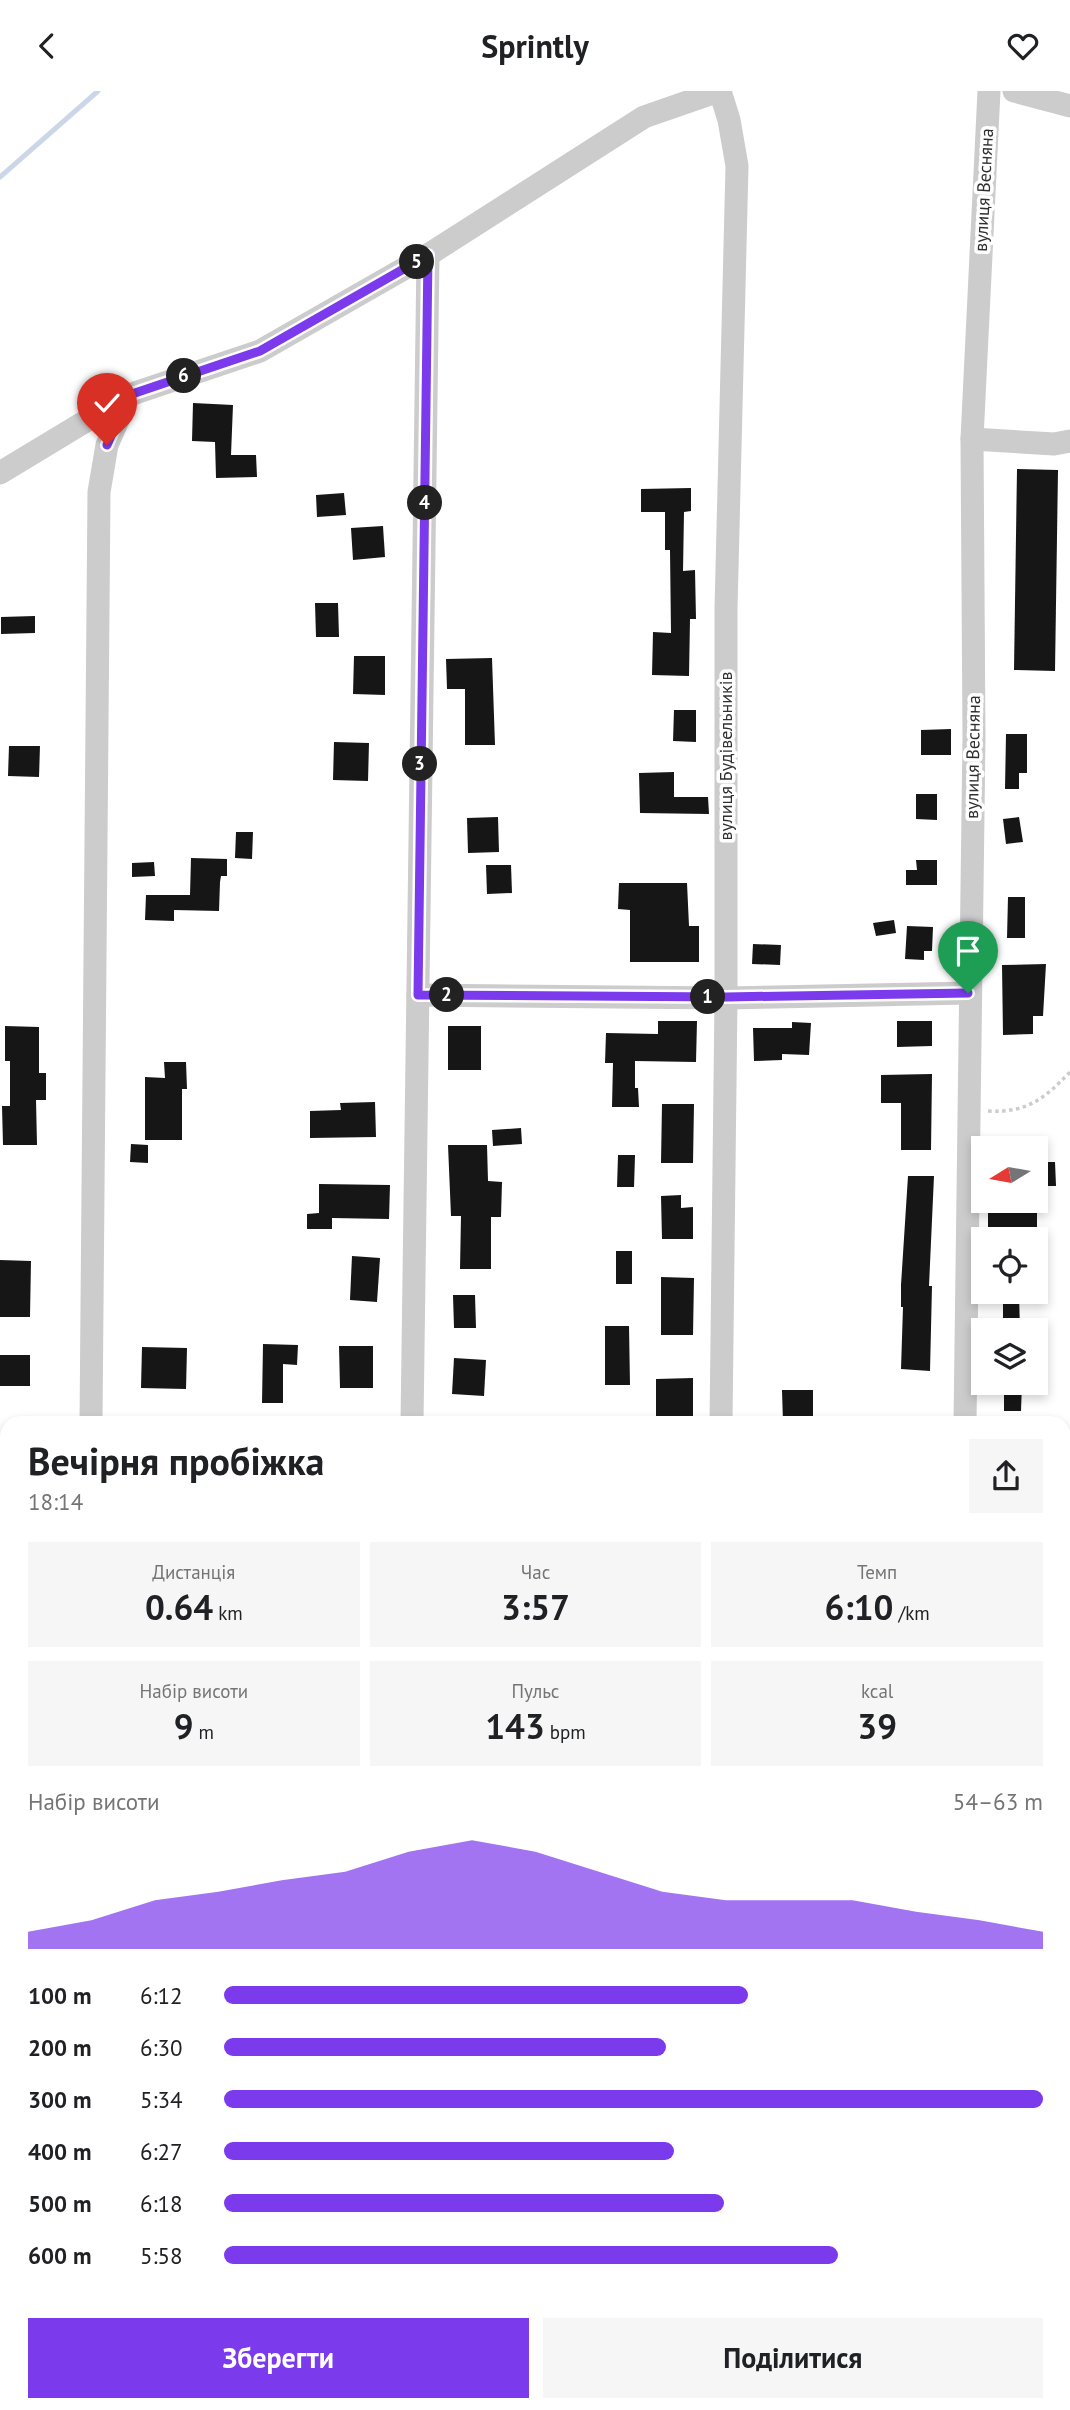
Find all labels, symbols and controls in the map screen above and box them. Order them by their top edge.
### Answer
text: Sprintly [481,25,589,67]
icon: back [28,27,66,65]
icon: heart [1004,27,1042,65]
street label: вулиця Весняна [969,128,998,252]
pin: 5 [400,245,434,279]
text: 5 [411,249,422,273]
pin: 6 [166,359,202,393]
text: 6 [178,363,189,387]
pin [77,373,137,445]
icon: check [88,384,126,422]
pin: 4 [408,485,442,521]
text: 4 [419,490,430,514]
street label: вулиця Будівельників [714,672,737,840]
street label: вулиця Весняна [960,695,985,819]
pin: 3 [402,747,438,781]
text: 3 [414,751,425,775]
pin [938,921,998,993]
icon: arrive [949,932,987,970]
pin: 2 [430,977,464,1013]
pin: 1 [690,979,726,1014]
text: 2 [441,982,452,1006]
text: 1 [702,984,713,1008]
north arrow [971,1136,1048,1213]
map controls [971,1136,1048,1395]
button: locate [971,1227,1048,1304]
button: layers [971,1318,1048,1395]
text: Вечірня пробіжка [28,1436,324,1485]
button: share [969,1439,1043,1513]
text: 18:14 [28,1487,83,1516]
text: Дистанція [152,1560,235,1584]
text: Час [521,1560,550,1584]
text: Темп [857,1560,897,1584]
text: 0.64 [145,1584,213,1630]
text: 3:57 [501,1584,570,1630]
text: 6:10 [825,1584,893,1630]
text: km [213,1601,243,1625]
text: /km [893,1601,930,1625]
text: Набір висоти [140,1679,248,1703]
text: Пульс [512,1679,559,1703]
text: kcal [861,1679,893,1703]
text: 9 [174,1703,194,1749]
text: 143 [485,1703,545,1749]
text: 39 [857,1703,897,1749]
text: m [194,1720,214,1744]
text: bpm [545,1720,586,1744]
text: Набір висоти [28,1787,160,1816]
text: 54–63 m [953,1787,1043,1816]
text: 100 m [28,1981,91,2010]
text: 6:12 [140,1981,183,2010]
text: 200 m [28,2033,91,2062]
text: 6:30 [140,2033,183,2062]
text: 300 m [28,2085,91,2114]
text: 5:34 [140,2085,183,2114]
text: 400 m [28,2137,91,2166]
text: 6:27 [140,2137,183,2166]
text: 500 m [28,2189,91,2218]
text: 6:18 [140,2189,183,2218]
text: 600 m [28,2241,91,2270]
text: 5:58 [140,2241,183,2270]
button: Зберегти [28,2318,529,2398]
button: Поділитися [543,2318,1043,2398]

